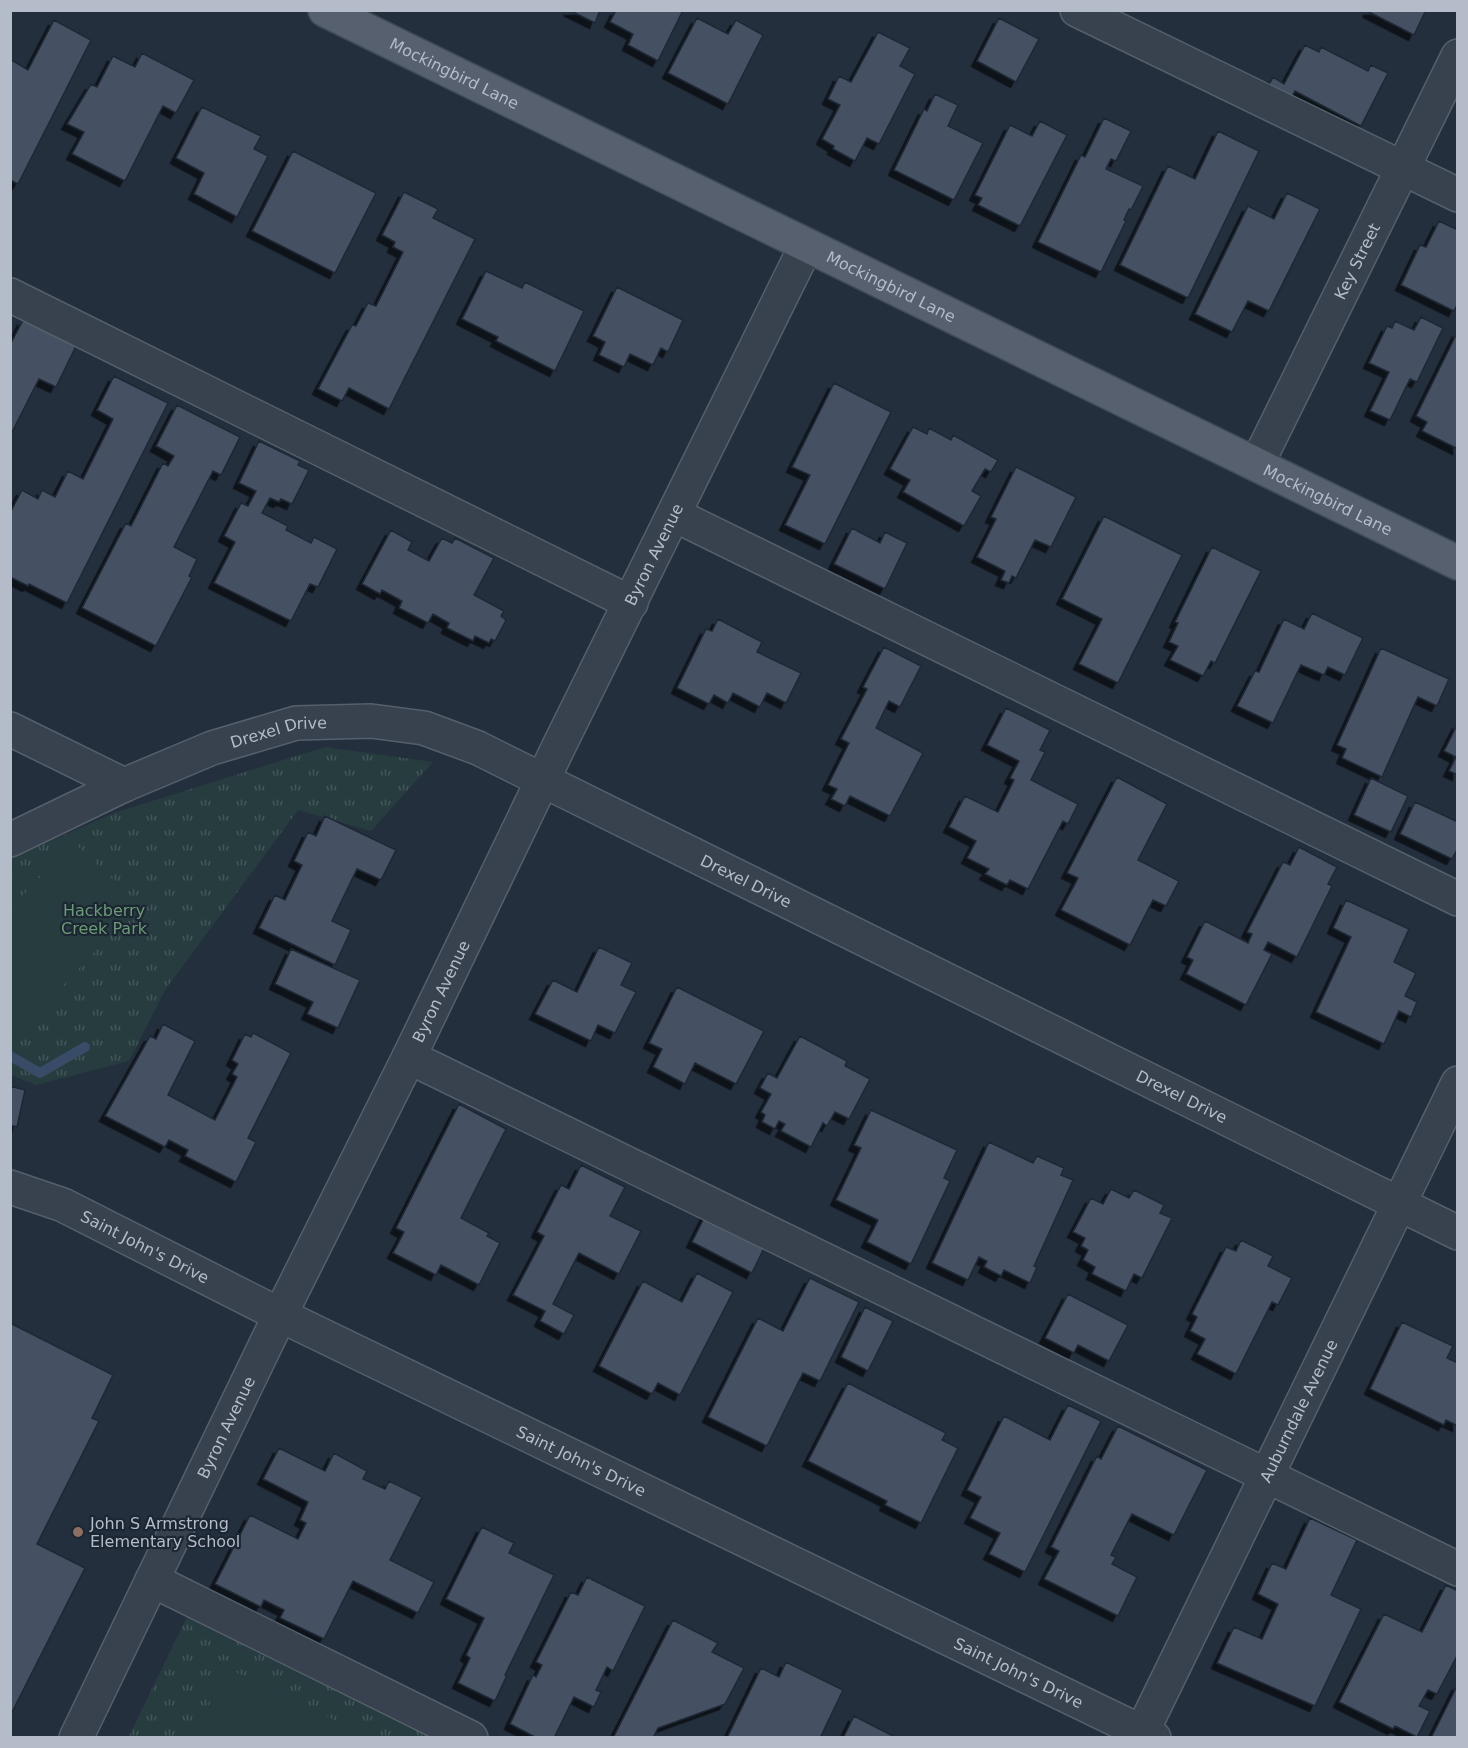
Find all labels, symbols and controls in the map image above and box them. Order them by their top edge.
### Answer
street label: Mockingbird Lane [387,34,522,113]
street label: Key Street [1330,220,1384,303]
street label: Mockingbird Lane [824,247,959,326]
street label: Mockingbird Lane [1260,460,1396,539]
street label: Byron Avenue [620,500,687,609]
street label: Drexel Drive [228,713,327,752]
street label: Drexel Drive [698,850,795,911]
park label: Hackberry Creek Park [61,901,148,938]
street label: Byron Avenue [408,937,473,1046]
street label: Drexel Drive [1133,1066,1230,1127]
street label: Saint John's Drive [78,1206,212,1287]
street label: Auburndale Avenue [1256,1336,1341,1485]
street label: Byron Avenue [193,1373,259,1481]
street label: Saint John's Drive [514,1422,649,1500]
place label: John S Armstrong Elementary School [89,1514,240,1551]
marker: John S Armstrong Elementary School [71,1525,85,1539]
street label: Saint John's Drive [951,1633,1086,1712]

